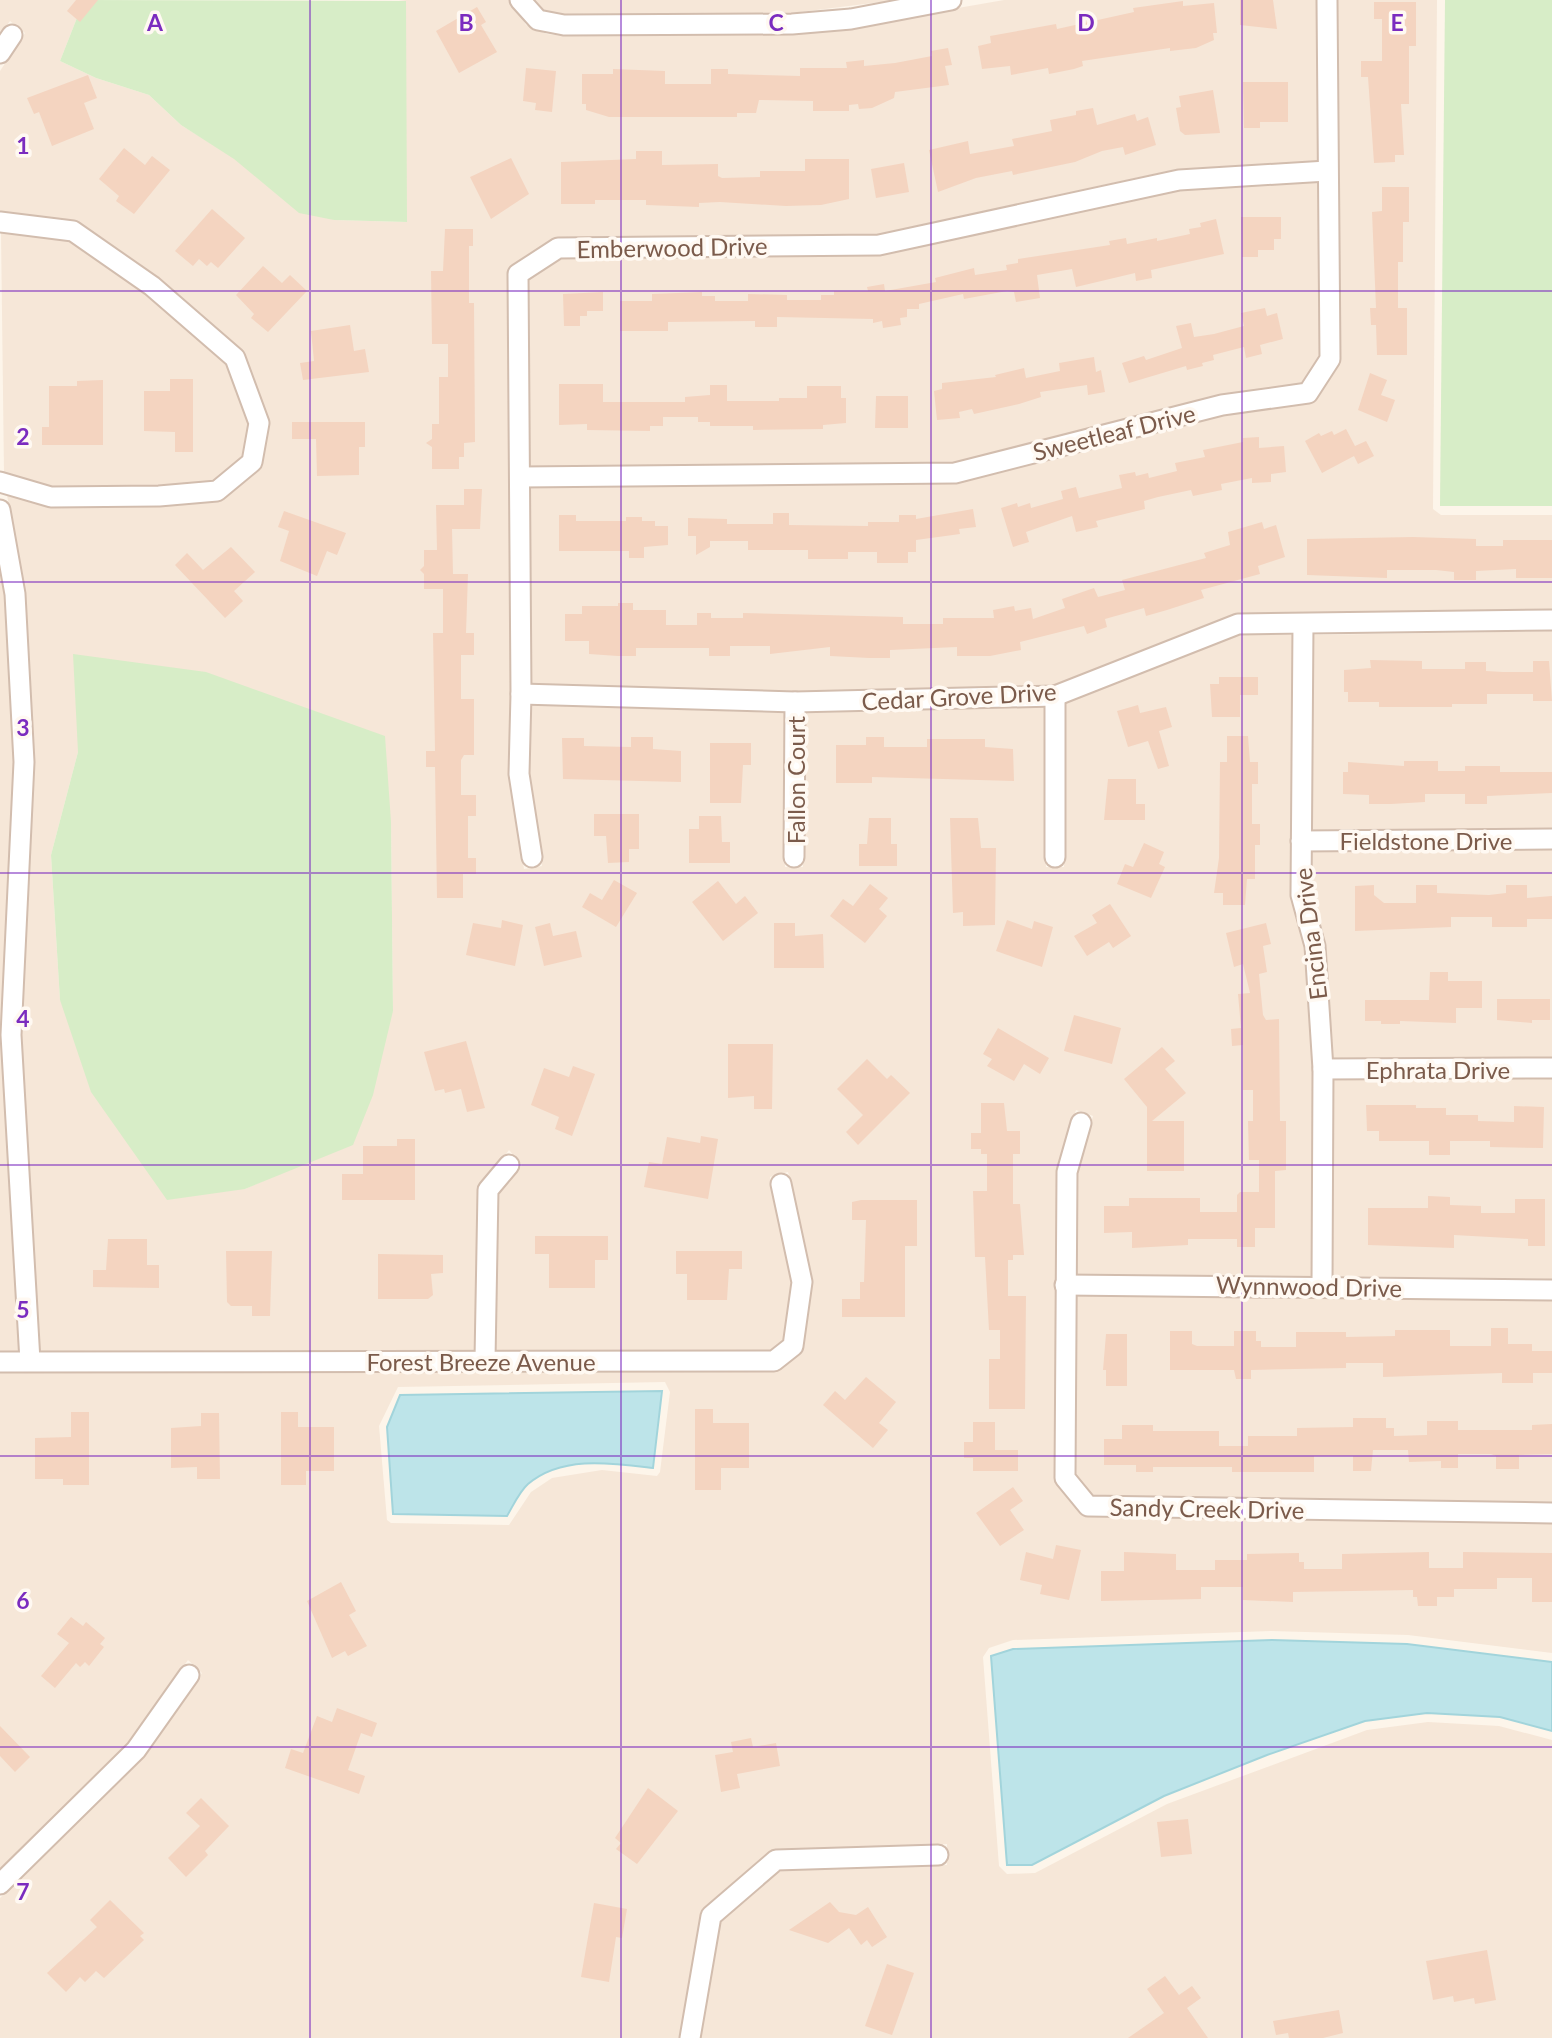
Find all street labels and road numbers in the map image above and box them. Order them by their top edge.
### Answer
street label: Emberwood Drive [576,231,768,263]
street label: Sweetleaf Drive [1030,398,1198,466]
street label: Cedar Grove Drive [861,676,1057,716]
street label: Fallon Court [781,715,810,844]
street label: Fieldstone Drive [1339,826,1513,855]
street label: Encina Drive [1288,866,1332,1002]
street label: Ephrata Drive [1366,1055,1510,1084]
street label: Wynnwood Drive [1216,1270,1402,1302]
street label: Forest Breeze Avenue [366,1347,596,1376]
street label: Sandy Creek Drive [1109,1492,1305,1524]

